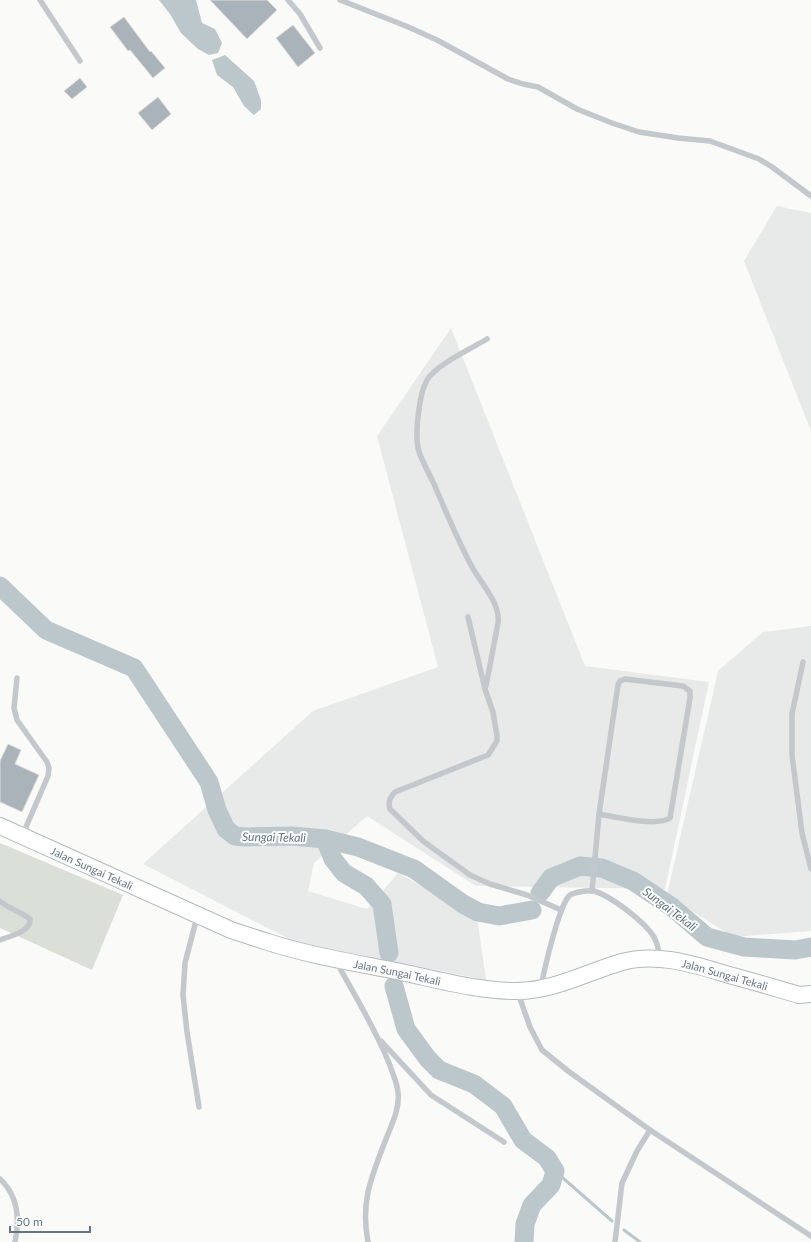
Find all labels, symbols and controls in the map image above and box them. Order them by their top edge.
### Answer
water label: Sungai Tekali [242,829,306,845]
street label: Jalan Sungai Tekali [49,843,136,892]
water label: Sungai Tekali [640,884,700,934]
street label: Jalan Sungai Tekali [353,956,442,987]
street label: Jalan Sungai Tekali [681,956,770,992]
scale bar [10,1208,90,1234]
text: 50 m [16,1214,43,1229]

